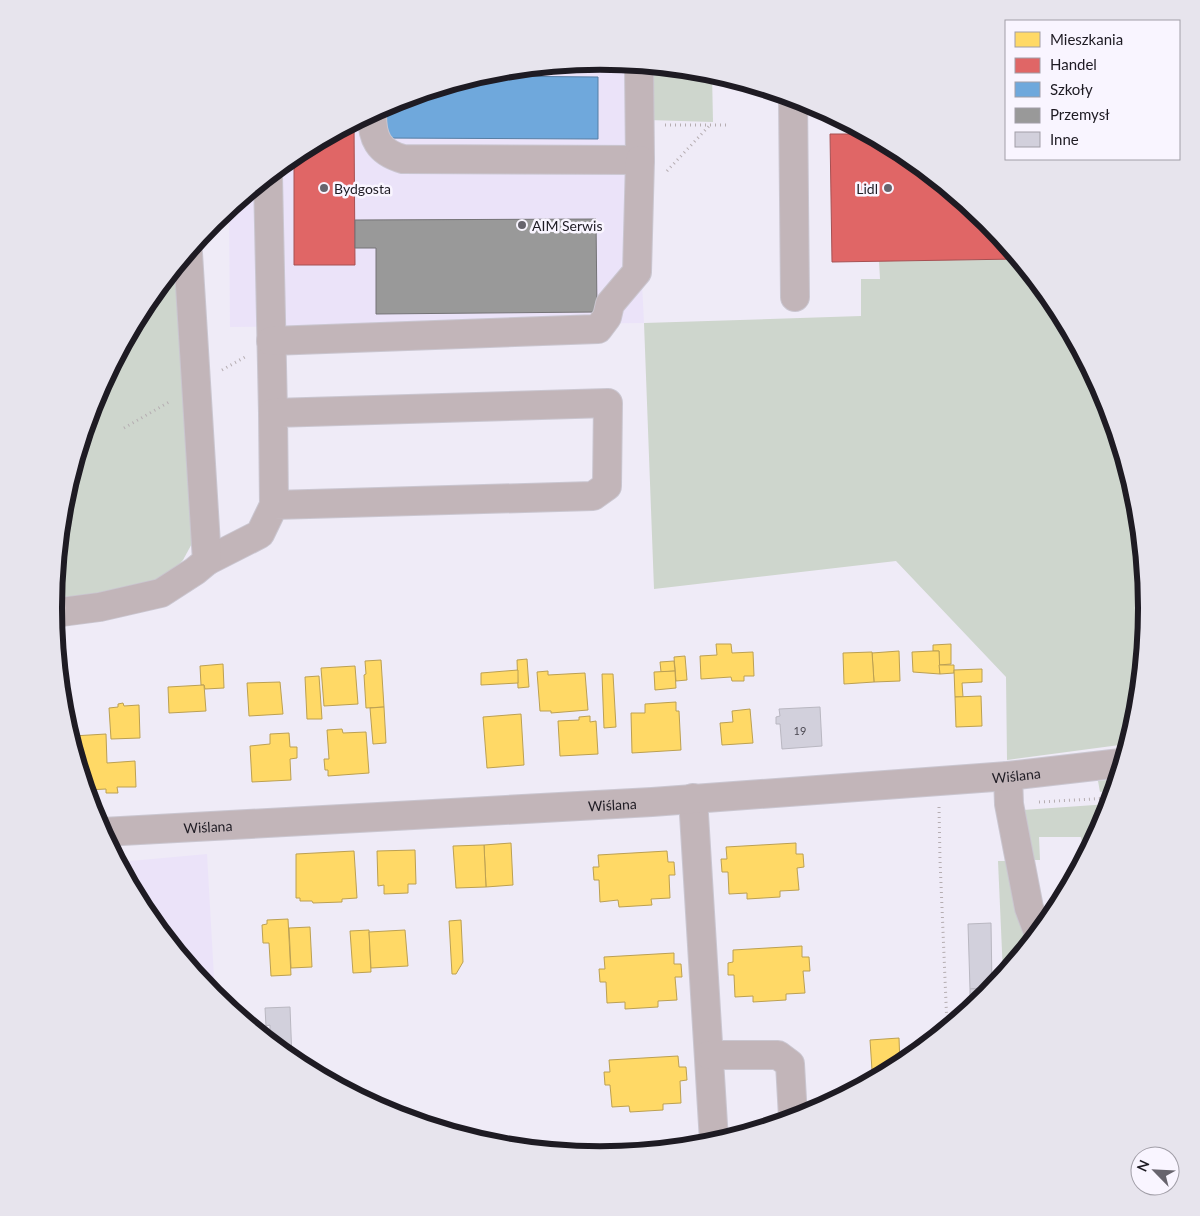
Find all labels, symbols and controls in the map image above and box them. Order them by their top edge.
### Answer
legend [1005,20,1180,160]
text: Mieszkania [1050,30,1123,48]
text: Handel [1050,55,1097,73]
text: Szkoły [1050,80,1093,98]
text: Przemysł [1050,105,1110,123]
text: Inne [1050,130,1079,148]
place label: Bydgosta [334,180,391,197]
place label: Lidl [856,180,878,197]
marker: Bydgosta [318,182,330,194]
marker: Lidl [882,182,894,194]
place label: AIM Serwis [532,217,602,234]
marker: AIM Serwis [516,219,528,231]
house number: 19 [794,724,806,737]
street label: Wiślana [991,764,1041,786]
street label: Wiślana [587,794,637,814]
street label: Wiślana [183,816,233,836]
north arrow [1130,1146,1180,1196]
text: N [1133,1157,1153,1174]

